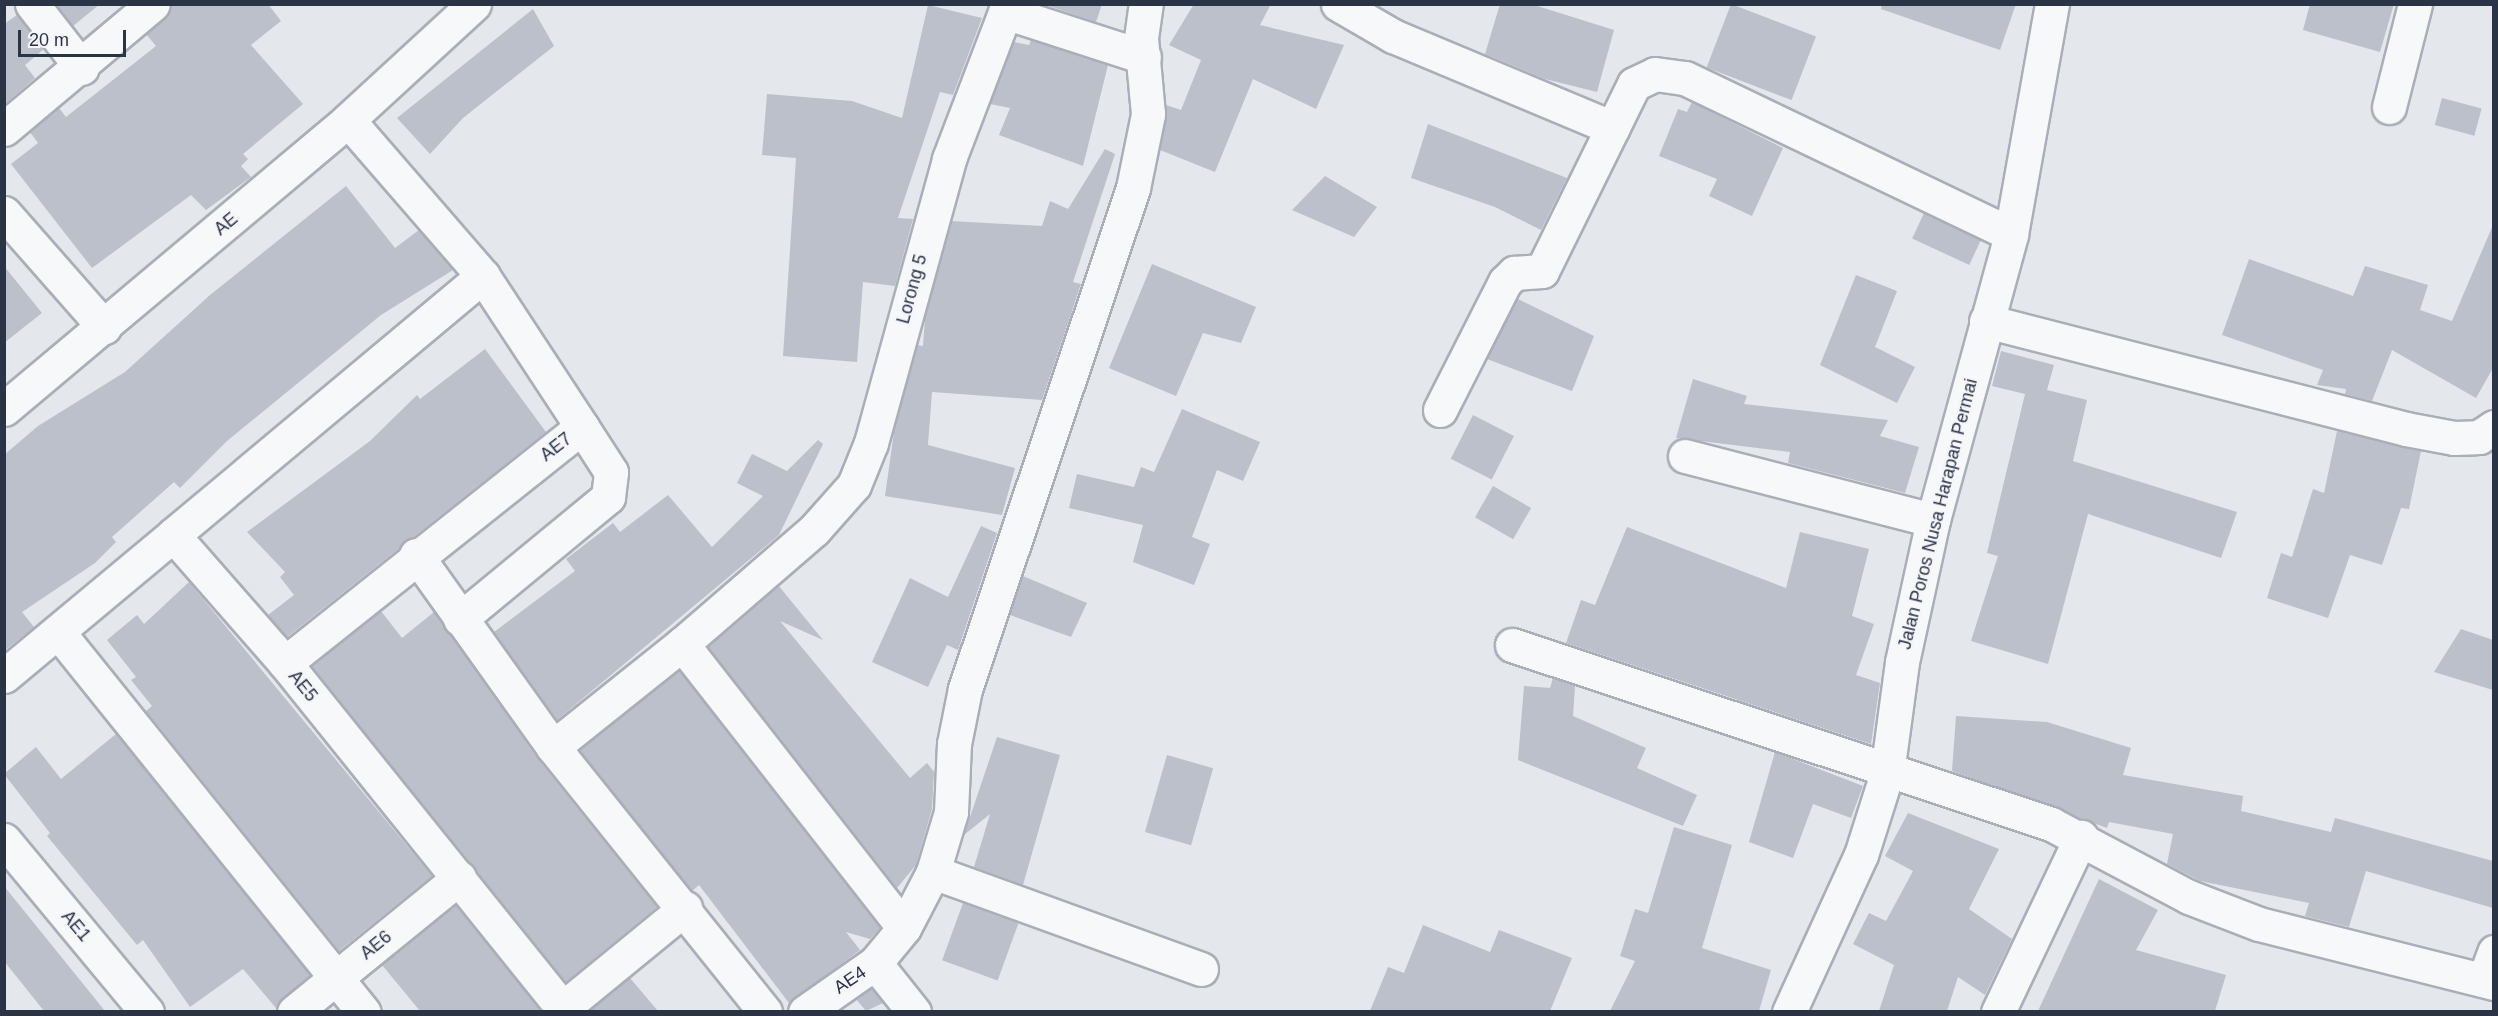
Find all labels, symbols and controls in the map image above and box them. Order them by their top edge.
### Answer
scale bar [21,18,129,56]
text: 20 m [29,30,69,50]
street label: AE [210,208,242,240]
street label: Lorong 5 [892,252,932,326]
street label: Jalan Poros Nusa Harapan Permai [1894,376,1982,652]
street label: AE7 [536,428,576,466]
street label: AE5 [284,666,322,706]
street label: AE1 [57,906,95,946]
street label: AE6 [356,926,396,964]
street label: AE4 [830,962,870,998]

